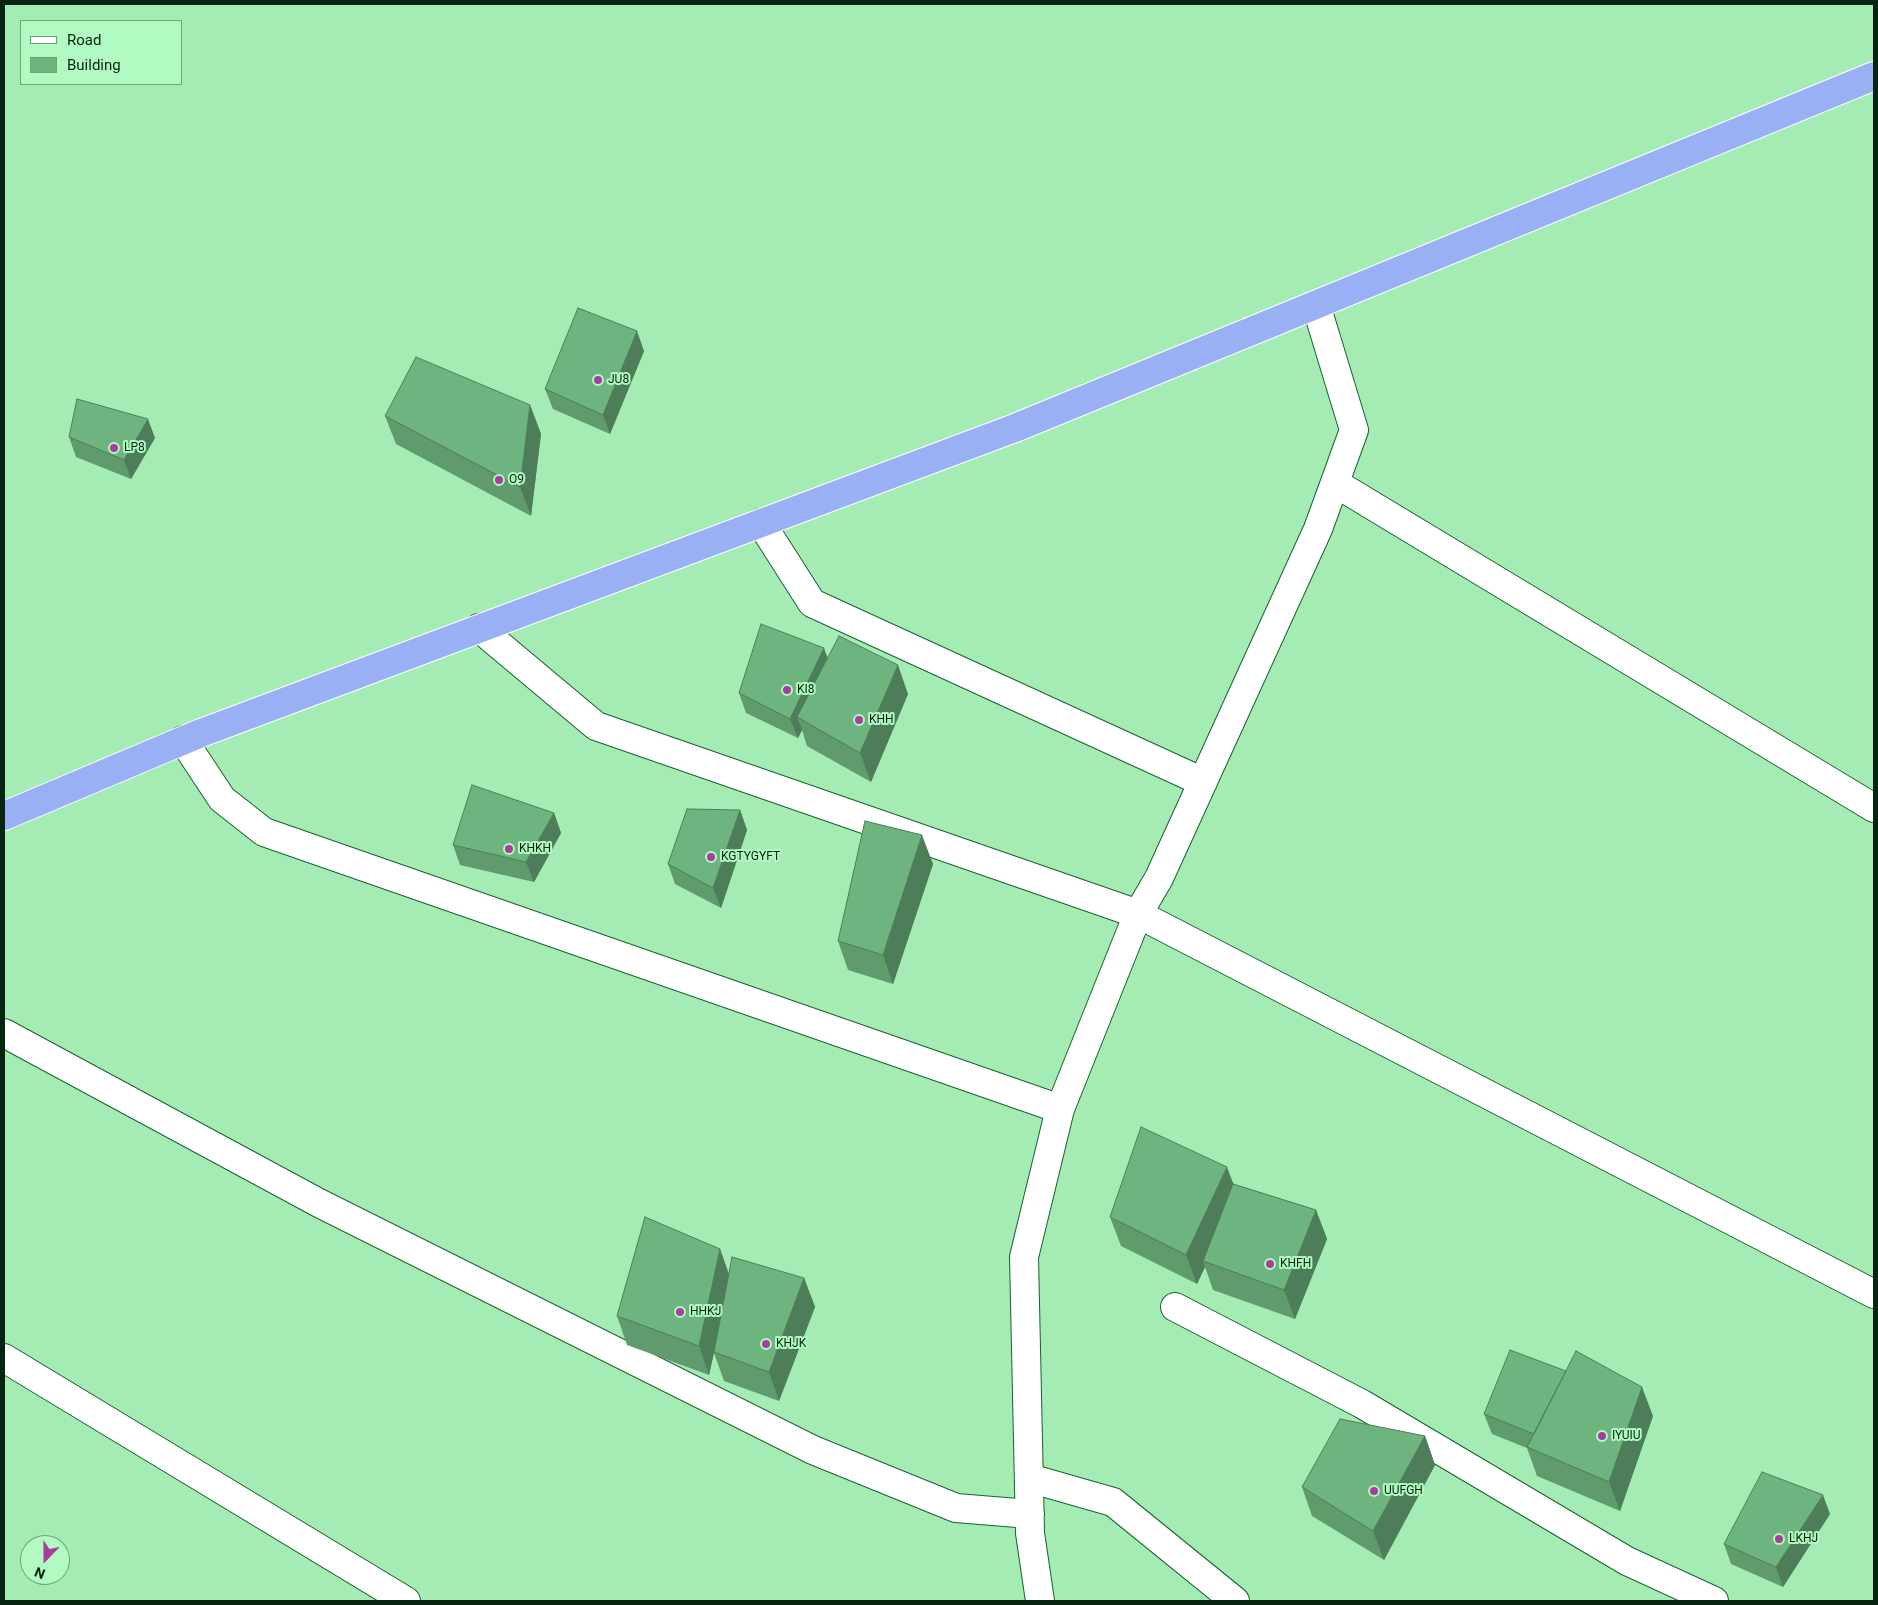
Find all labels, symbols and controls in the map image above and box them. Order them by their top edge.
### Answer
legend [20,20,182,85]
text: Road [67,31,101,49]
text: Building [67,56,121,74]
place label: JU8 [608,373,629,387]
marker: JU8 [592,374,604,386]
place label: LP8 [124,441,145,455]
marker: LP8 [108,442,120,454]
place label: O9 [509,473,524,487]
marker: O9 [493,474,505,486]
place label: KI8 [797,683,815,697]
marker: KI8 [781,684,793,696]
place label: KHH [869,713,894,727]
marker: KHH [853,714,865,726]
place label: KHKH [519,842,551,856]
marker: KHKH [503,843,515,855]
place label: KGTYGYFT [721,850,780,864]
marker: KGTYGYFT [705,851,717,863]
place label: KHFH [1280,1257,1311,1271]
marker: KHFH [1264,1258,1276,1270]
place label: HHKJ [690,1305,721,1319]
marker: HHKJ [674,1306,686,1318]
place label: KHJK [776,1337,806,1351]
marker: KHJK [760,1338,772,1350]
place label: IYUIU [1612,1429,1641,1443]
marker: IYUIU [1596,1430,1608,1442]
place label: UUFGH [1384,1484,1423,1498]
marker: UUFGH [1368,1485,1380,1497]
place label: LKHJ [1789,1532,1818,1546]
marker: LKHJ [1773,1533,1785,1545]
north arrow [20,1535,70,1585]
text: N [32,1564,47,1582]

